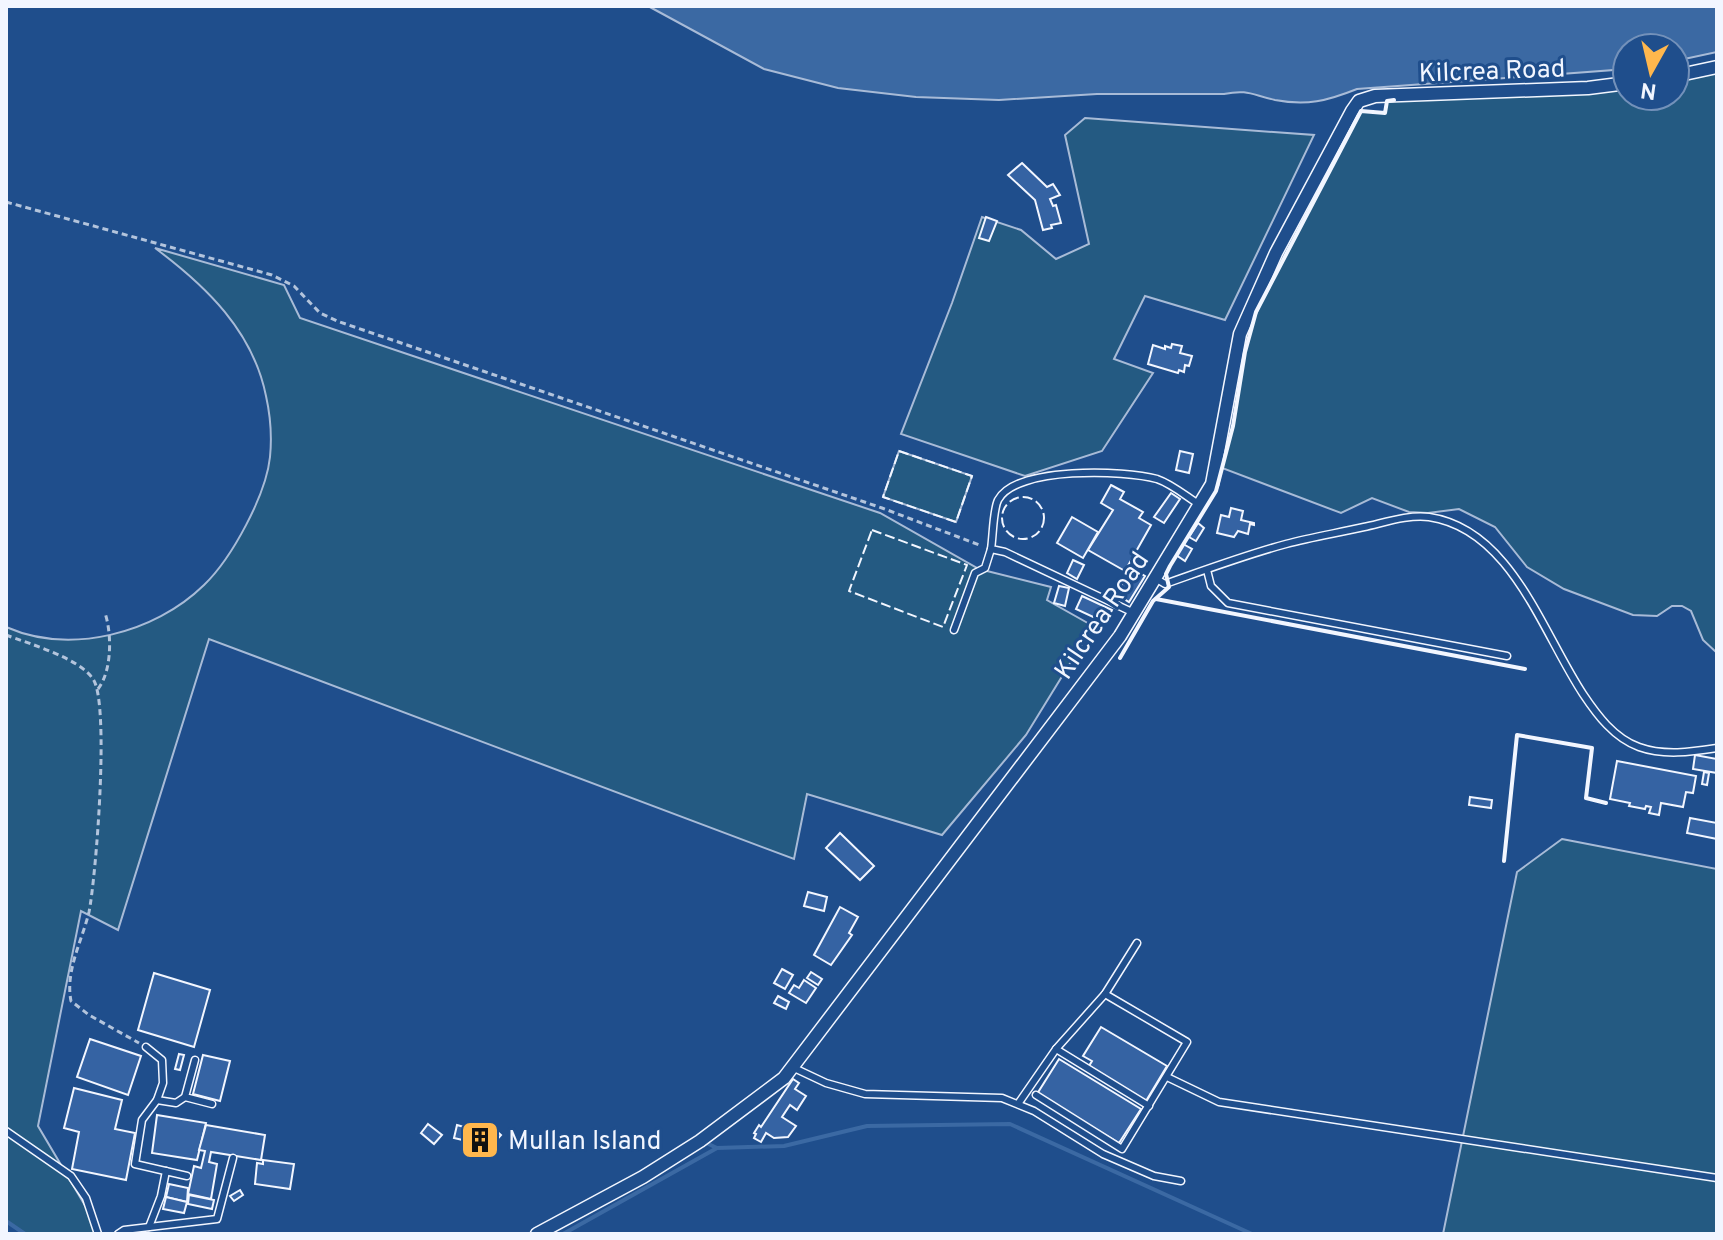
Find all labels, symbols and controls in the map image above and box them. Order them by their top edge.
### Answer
north arrow [1611,32,1691,112]
street label: Kilcrea Road [1418,53,1566,92]
text: N [1639,75,1658,104]
street label: Kilcrea Road [1048,546,1158,687]
building icon: Mullan Island [459,1119,501,1161]
place label: Mullan Island [508,1126,661,1159]

